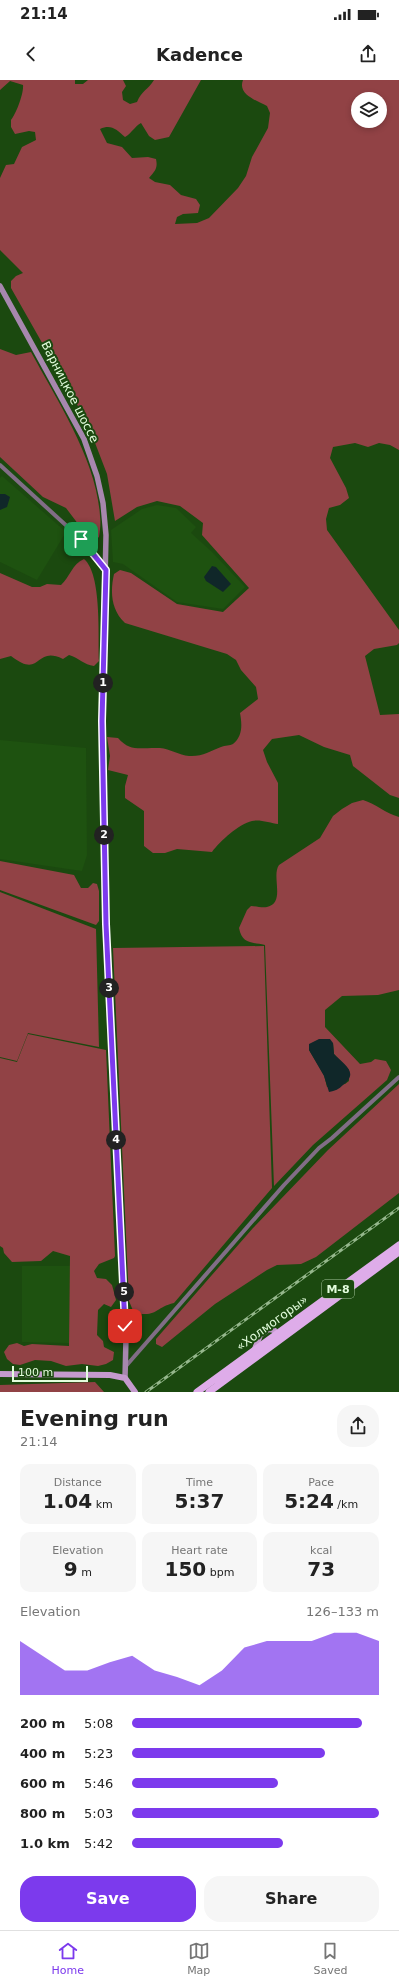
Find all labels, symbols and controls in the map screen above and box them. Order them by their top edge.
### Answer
text: 21:14 [20,5,68,23]
icon: back [20,43,42,65]
icon: share [357,43,379,65]
text: Kadence [156,44,243,65]
map controls [351,92,387,128]
button: layers [351,92,387,128]
street label: Варницкое шоссе [38,339,102,445]
pin [64,522,98,556]
icon: arrive [70,528,92,550]
pin: 1 [93,673,113,693]
text: 1 [99,676,107,689]
pin: 2 [94,825,114,845]
text: 2 [100,828,108,841]
pin: 3 [99,978,119,998]
text: 3 [105,981,113,994]
pin: 4 [106,1130,126,1150]
text: 4 [112,1133,120,1146]
road number: М-8 [322,1280,354,1298]
pin: 5 [114,1282,134,1302]
text: 5 [120,1285,128,1298]
street label: «Холмогоры» [233,1292,311,1354]
pin [108,1309,142,1343]
icon: check [114,1315,136,1337]
scale bar [12,1364,88,1383]
text: 100 m [18,1366,53,1379]
button: share [337,1405,379,1447]
text: Evening run [20,1406,169,1431]
text: 21:14 [20,1434,57,1449]
text: Distance [54,1476,102,1489]
text: Time [186,1476,213,1489]
text: Pace [308,1476,334,1489]
text: 1.04 [43,1489,92,1513]
text: 5:37 [175,1489,224,1513]
text: 5:24 [284,1489,334,1513]
text: km [92,1498,113,1511]
text: /km [334,1498,358,1511]
text: Elevation [52,1544,103,1557]
text: Heart rate [171,1544,228,1557]
text: kcal [310,1544,332,1557]
text: 9 [64,1557,78,1581]
text: 150 [165,1557,206,1581]
text: 73 [307,1557,335,1581]
text: m [78,1566,92,1579]
text: bpm [206,1566,234,1579]
text: Elevation [20,1604,80,1619]
text: 126–133 m [306,1604,379,1619]
text: 200 m [20,1716,65,1731]
text: 5:08 [84,1716,113,1731]
text: 400 m [20,1746,65,1761]
text: 5:23 [84,1746,113,1761]
text: 600 m [20,1776,65,1791]
text: 5:46 [84,1776,113,1791]
text: 800 m [20,1806,65,1821]
text: 5:03 [84,1806,113,1821]
text: 1.0 km [20,1836,70,1851]
text: 5:42 [84,1836,113,1851]
button: Save [20,1876,196,1922]
button: Share [204,1876,379,1922]
tab: Home [52,1940,84,1977]
tab: Map [187,1940,210,1977]
tab: Saved [313,1940,347,1977]

